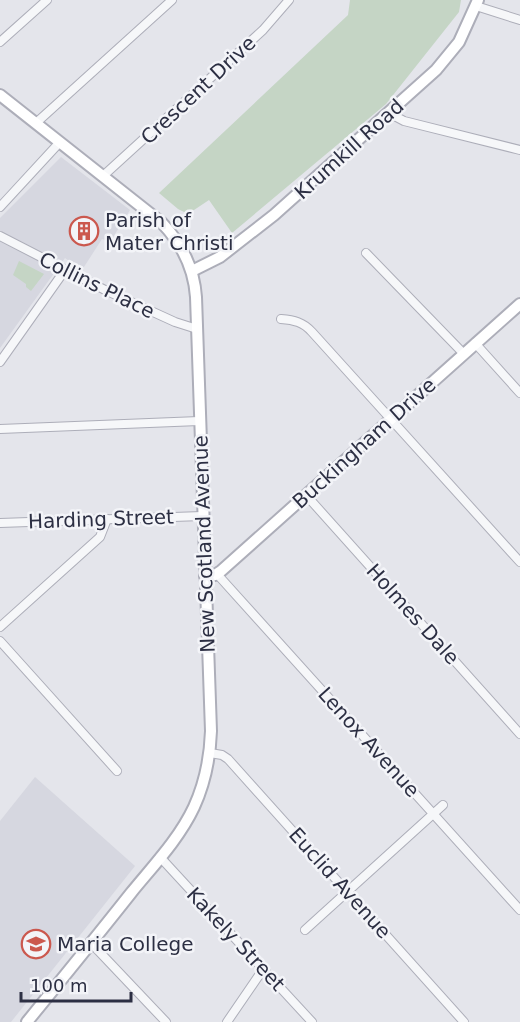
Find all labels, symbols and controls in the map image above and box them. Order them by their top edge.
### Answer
street label: Crescent Drive [136,31,260,149]
street label: Krumkill Road [290,94,408,204]
place label: Parish of Mater Christi [105,208,233,255]
building icon: Parish of Mater Christi [68,215,100,247]
street label: Collins Place [35,247,159,323]
street label: Buckingham Drive [288,373,440,513]
street label: New Scotland Avenue [188,435,220,653]
street label: Harding Street [28,504,174,534]
street label: Holmes Dale [362,559,464,669]
street label: Lenox Avenue [313,682,425,802]
street label: Euclid Avenue [284,823,396,943]
street label: Kakely Street [182,882,290,996]
school or university icon: Maria College [20,928,52,960]
place label: Maria College [57,932,194,956]
scale bar [21,965,130,1003]
text: 100 m [30,975,88,996]

